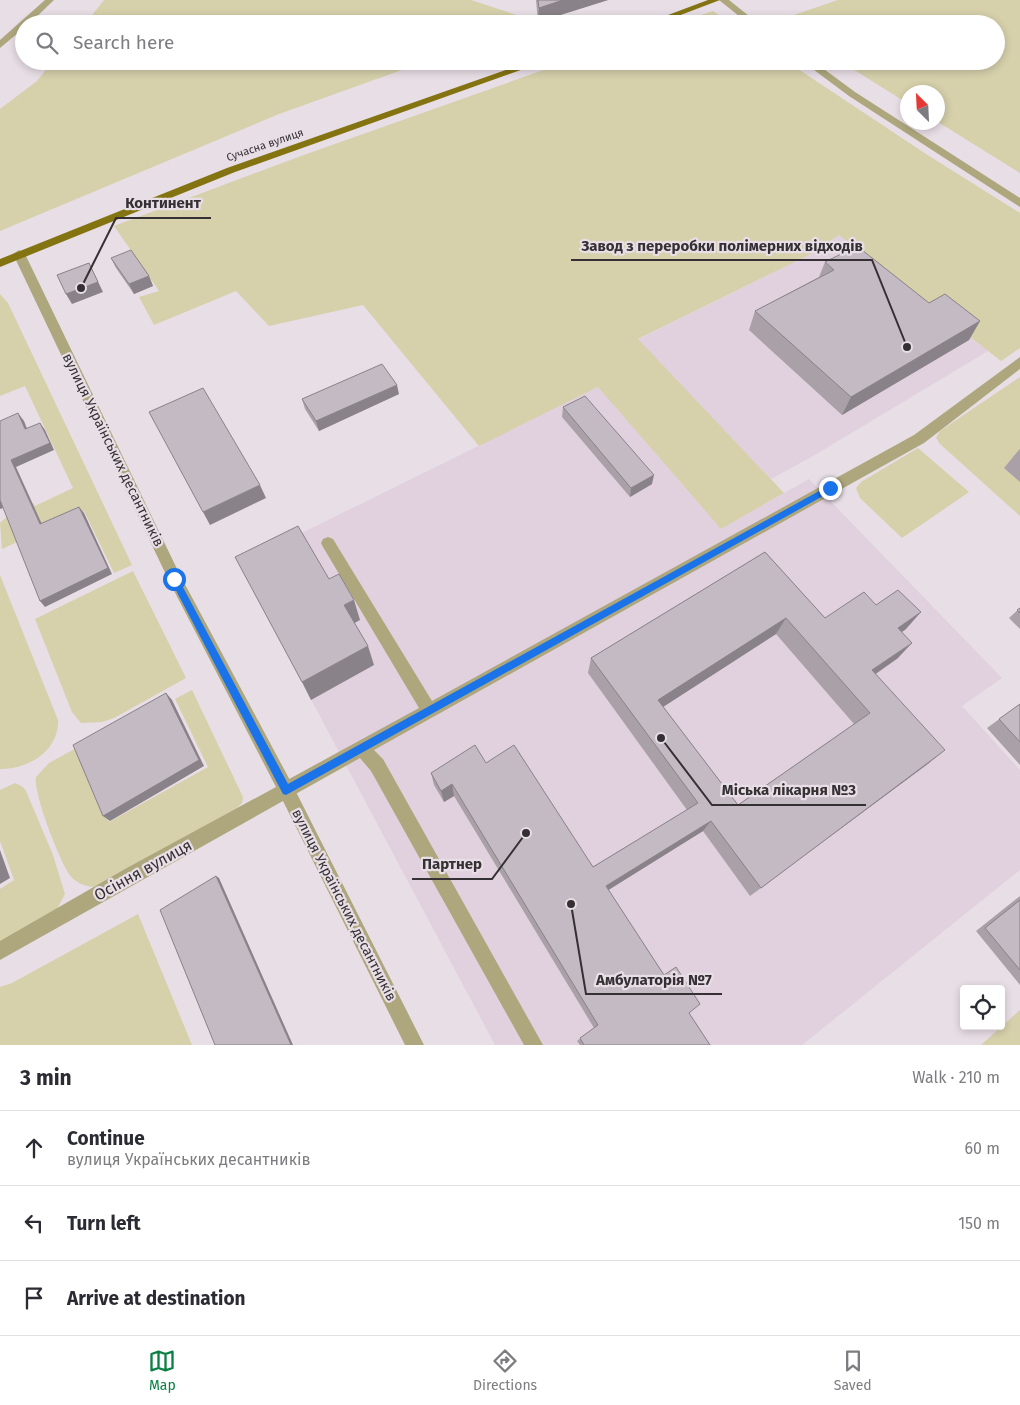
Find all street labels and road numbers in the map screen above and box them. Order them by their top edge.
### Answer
street label: Сучасна вулиця [225,126,305,164]
street label: вулиця Українських десантників [59,351,167,550]
street label: вулиця Українських десантників [288,806,400,1004]
street label: Осіння вулиця [91,835,195,905]

